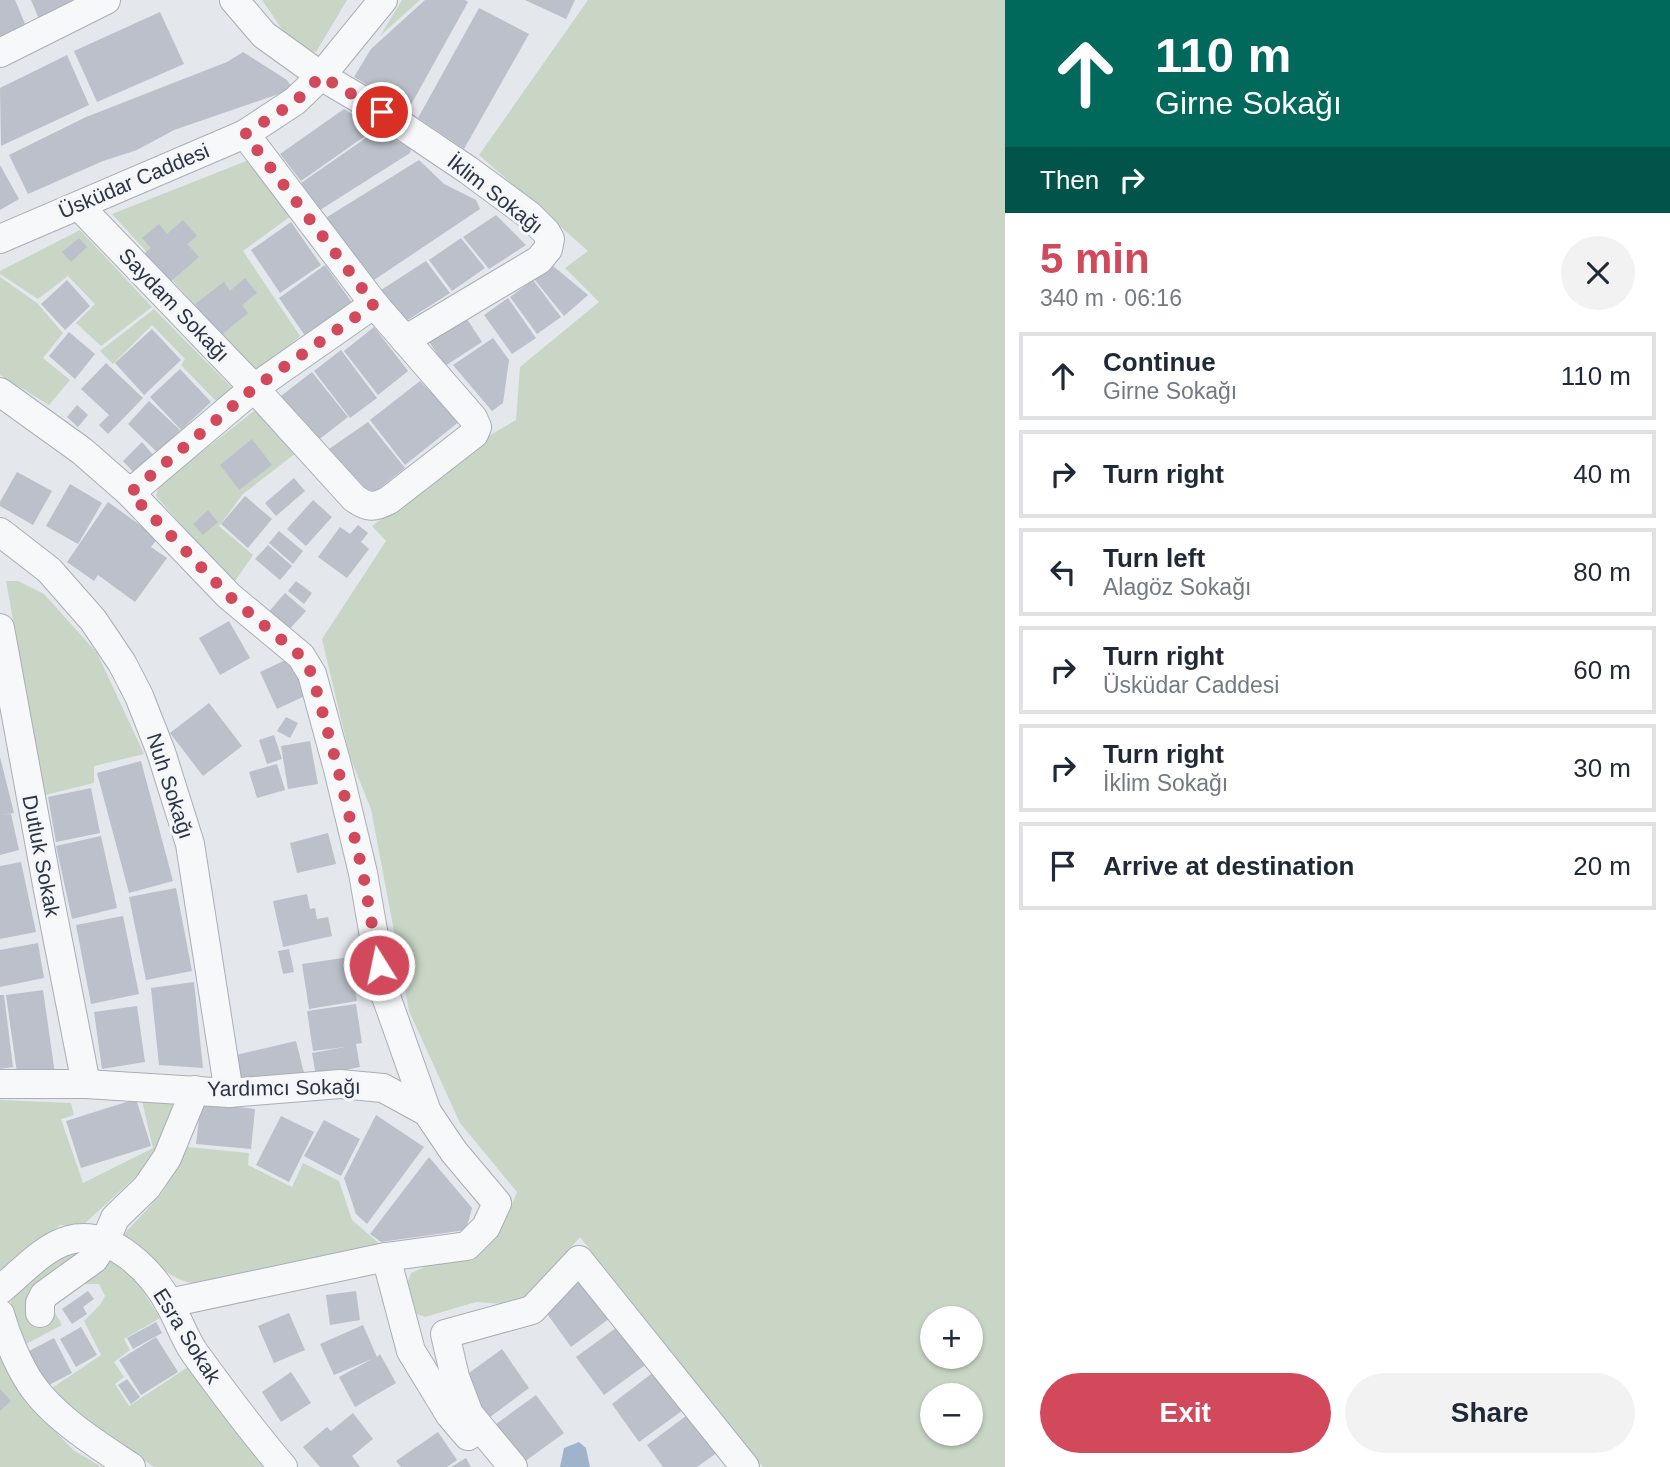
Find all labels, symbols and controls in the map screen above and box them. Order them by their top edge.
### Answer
icon: ahead [1040,28,1131,119]
text: 110 m [1155,28,1291,82]
pin [352,82,412,142]
text: Girne Sokağı [1155,85,1342,121]
icon: arrive [363,93,401,131]
street label: Üsküdar Caddesi [55,138,212,223]
street label: İklim Sokağı [443,149,547,238]
icon: right [1113,161,1151,199]
text: Then [1040,165,1099,195]
text: 5 min [1040,235,1150,282]
button: close [1561,236,1635,310]
street label: Saydam Sokağı [115,243,234,366]
text: 340 m · 06:16 [1040,285,1182,311]
text: Continue [1103,347,1216,377]
icon: ahead [1044,357,1082,395]
text: 110 m [1561,361,1631,391]
text: Girne Sokağı [1103,378,1237,404]
icon: right [1044,455,1082,493]
text: Turn right [1103,459,1224,489]
text: 40 m [1573,459,1631,489]
text: Turn left [1103,543,1205,573]
icon: left [1044,553,1082,591]
text: 80 m [1573,557,1631,587]
text: Alagöz Sokağı [1103,574,1251,600]
text: Turn right [1103,641,1224,671]
icon: right [1044,651,1082,689]
text: 60 m [1573,655,1631,685]
text: Üsküdar Caddesi [1103,672,1279,698]
street label: Nuh Sokağı [143,730,198,842]
text: Turn right [1103,739,1224,769]
icon: right [1044,749,1082,787]
text: 30 m [1573,753,1631,783]
text: İklim Sokağı [1103,770,1228,796]
street label: Dutluk Sokak [18,793,65,919]
icon: arrive [1044,847,1082,885]
text: Arrive at destination [1103,851,1354,881]
text: 20 m [1573,851,1631,881]
position arrow [342,928,416,1002]
street label: Yardımcı Sokağı [207,1075,361,1100]
street label: Esra Sokak [149,1284,226,1388]
map controls [920,1306,983,1446]
button: + [920,1306,983,1369]
button: Exit [1040,1373,1331,1453]
button: Share [1345,1373,1635,1453]
button: − [920,1383,983,1446]

